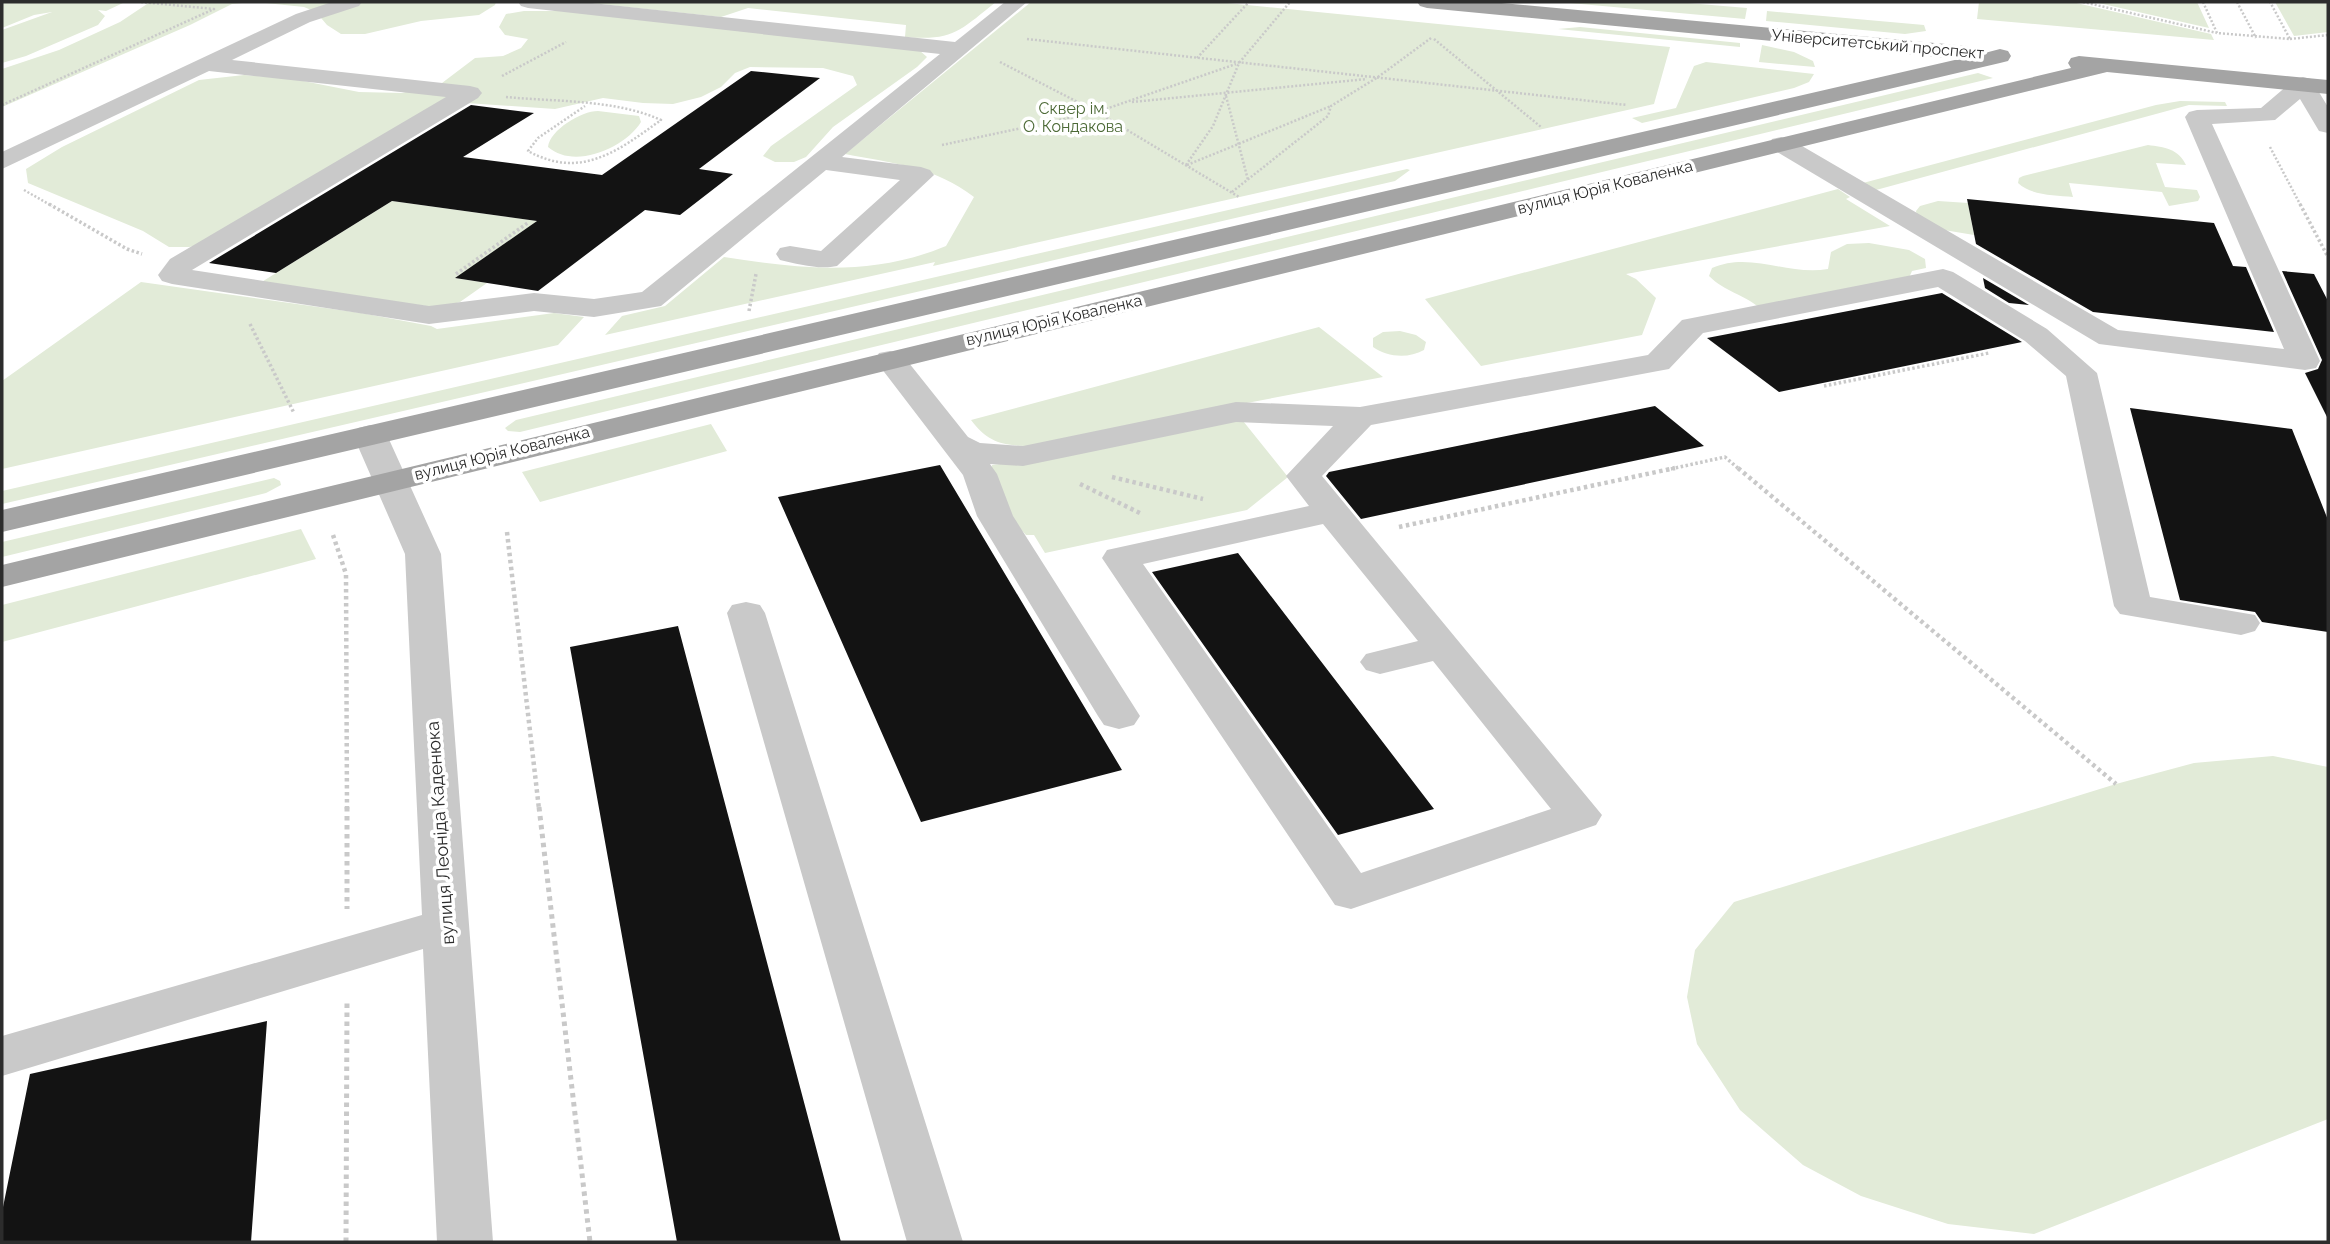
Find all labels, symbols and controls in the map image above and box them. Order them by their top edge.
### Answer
street label: Університетський проспект [1771,25,1985,63]
park label: Сквер ім. О. Кондакова [1023,99,1123,136]
street label: вулиця Юрія Коваленка [1515,156,1695,218]
street label: вулиця Юрія Коваленка [964,290,1144,350]
street label: вулиця Юрія Коваленка [412,422,592,484]
street label: вулиця Леоніда Каденюка [422,720,458,946]

